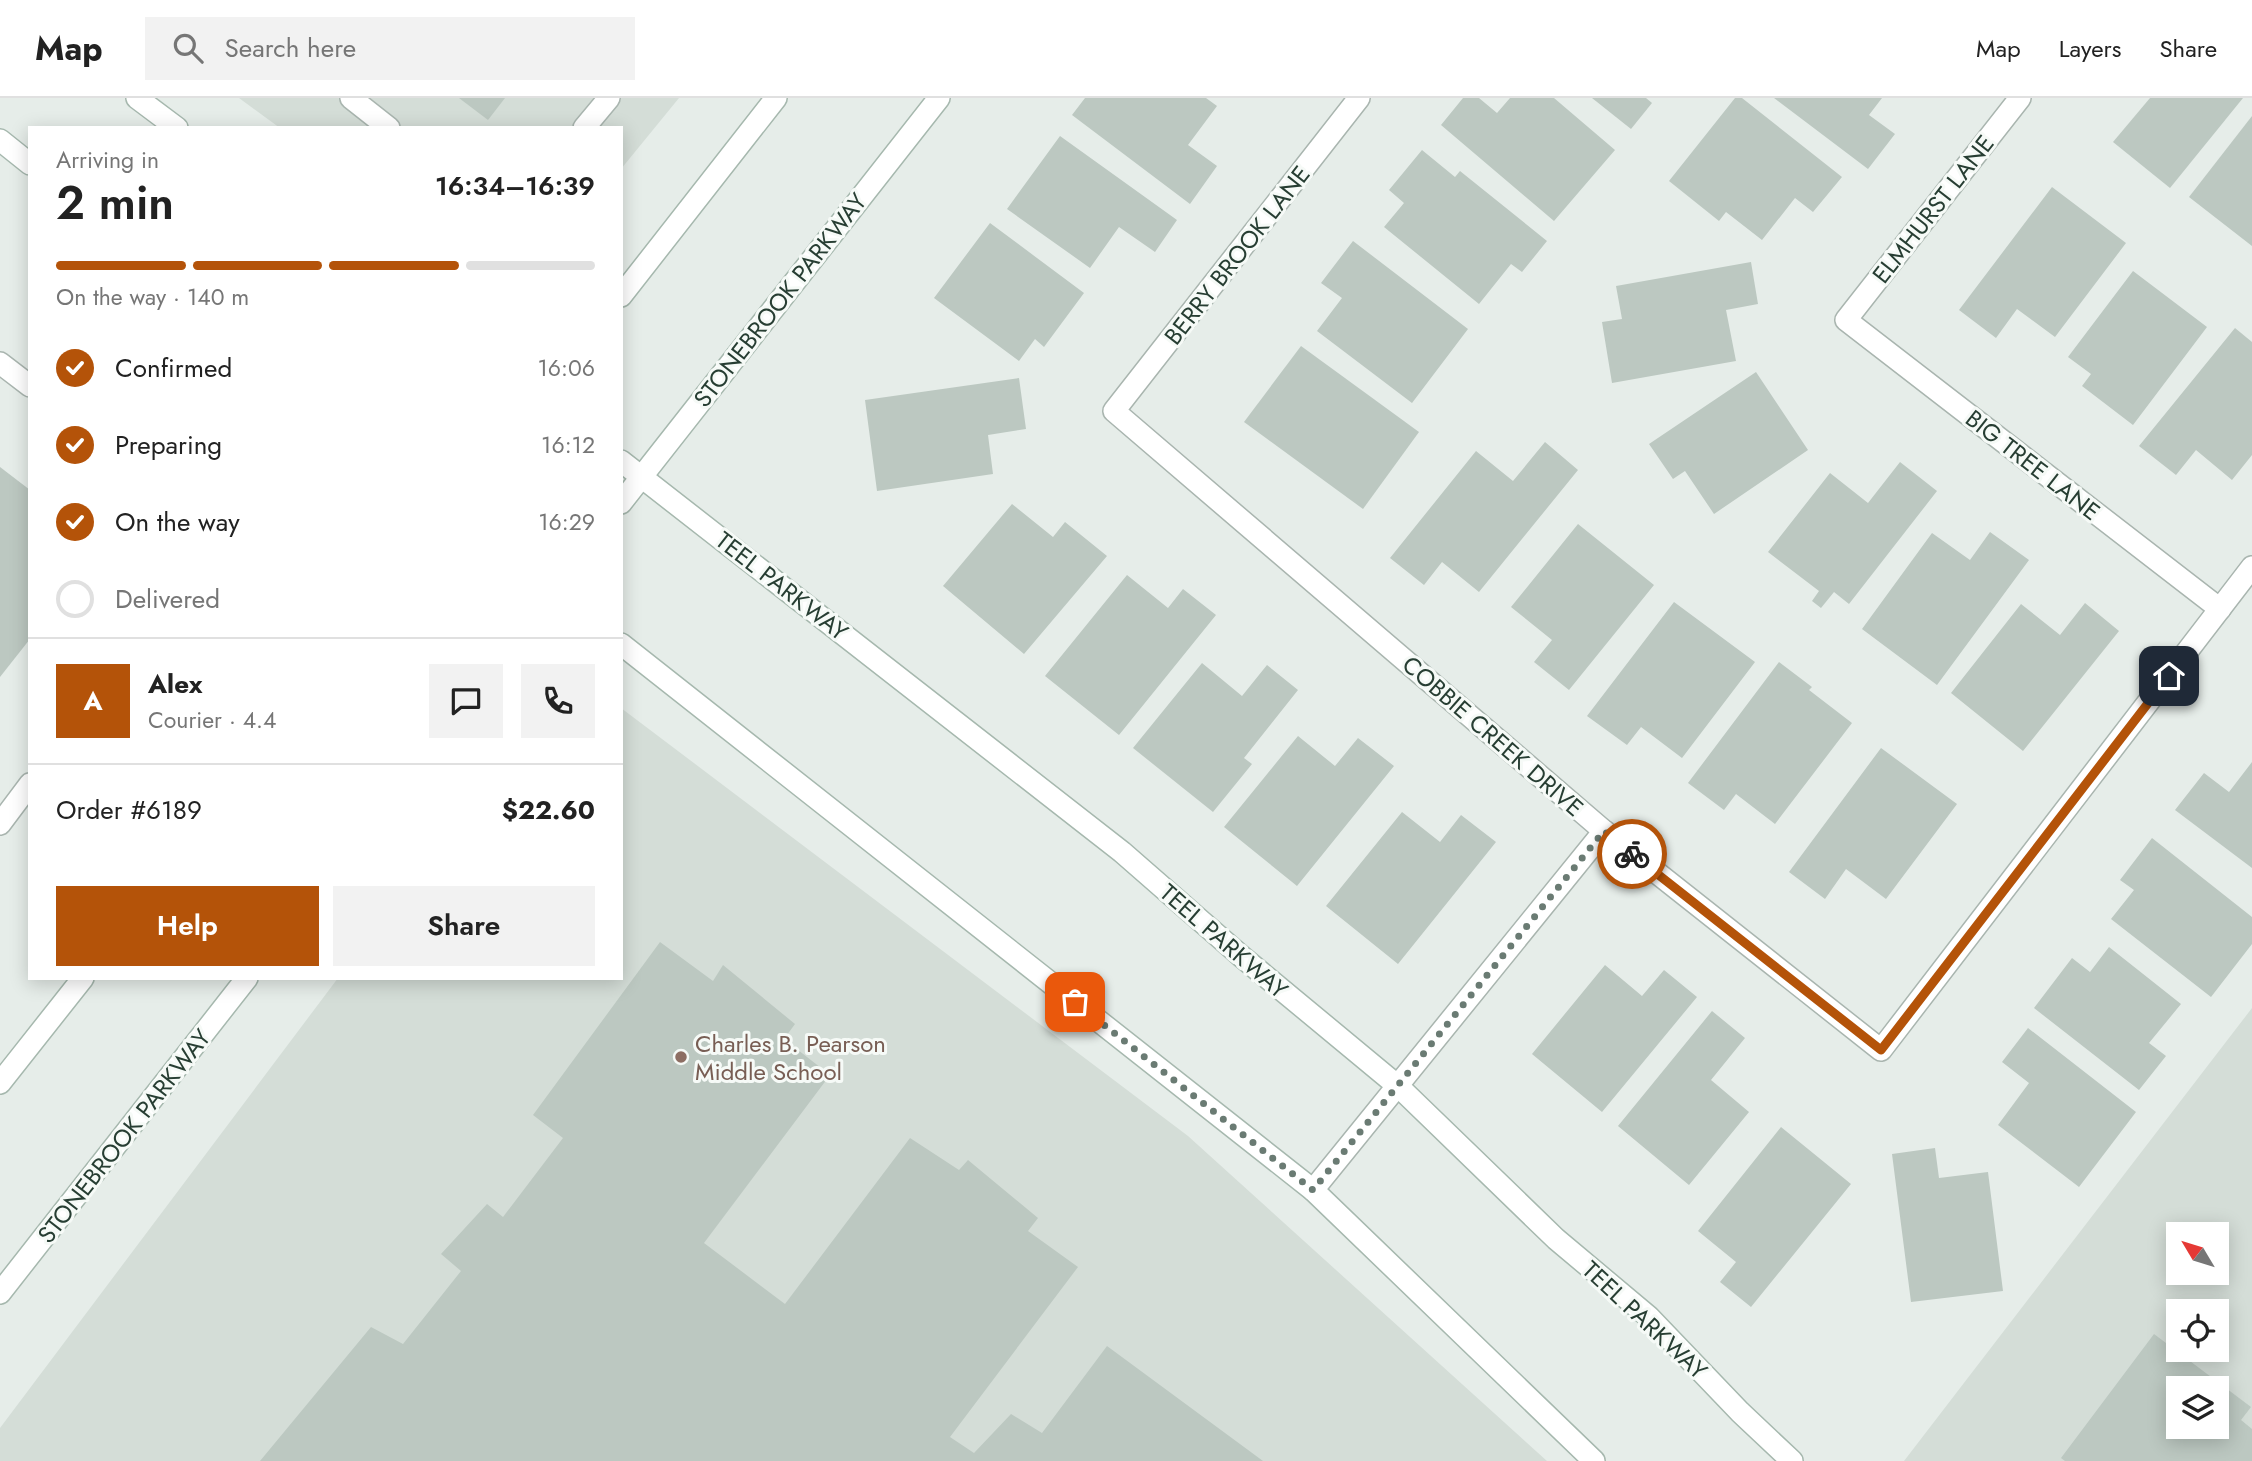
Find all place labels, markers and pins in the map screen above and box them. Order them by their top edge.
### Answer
pin [2139,646,2199,706]
pin [1045,972,1105,1032]
place label: Charles B. Pearson Middle School [695,1026,886,1089]
marker: Charles B. Pearson Middle School [673,1049,689,1065]

